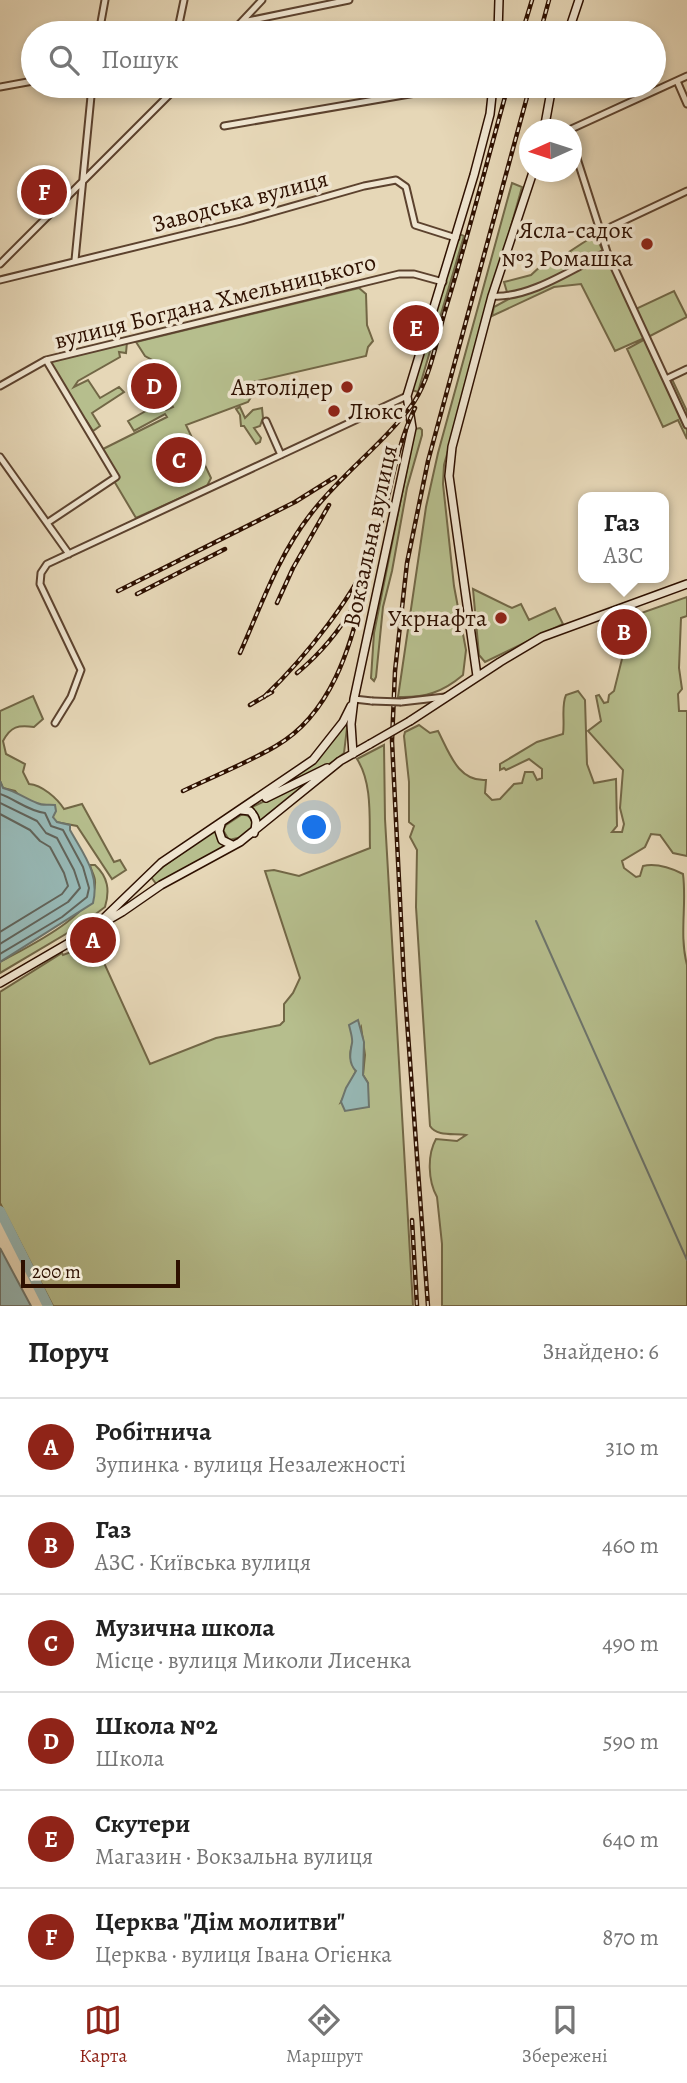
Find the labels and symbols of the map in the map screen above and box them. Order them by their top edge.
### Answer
north arrow [519,119,582,182]
street label: Заводська вулиця [148,162,332,240]
pin: F [21,166,67,218]
place label: Ясла-садок №3 Ромашка [501,214,633,274]
marker: Ясла-садок №3 Ромашка [639,236,655,252]
street label: вулиця Богдана Хмельницького [51,246,379,356]
pin: E [393,302,439,354]
pin: D [131,360,177,412]
place label: Автолідер [230,371,333,403]
marker: Автолідер [339,379,355,395]
place label: Люкс [348,395,403,427]
marker: Люкс [326,403,342,419]
pin: C [156,434,202,486]
street label: Вокзальна вулиця [335,442,405,630]
place label: Укрнафта [388,602,487,634]
pin: B [601,606,647,658]
marker: Укрнафта [493,610,509,626]
your location [297,810,331,844]
pin: A [70,914,116,966]
scale bar [21,1257,180,1289]

